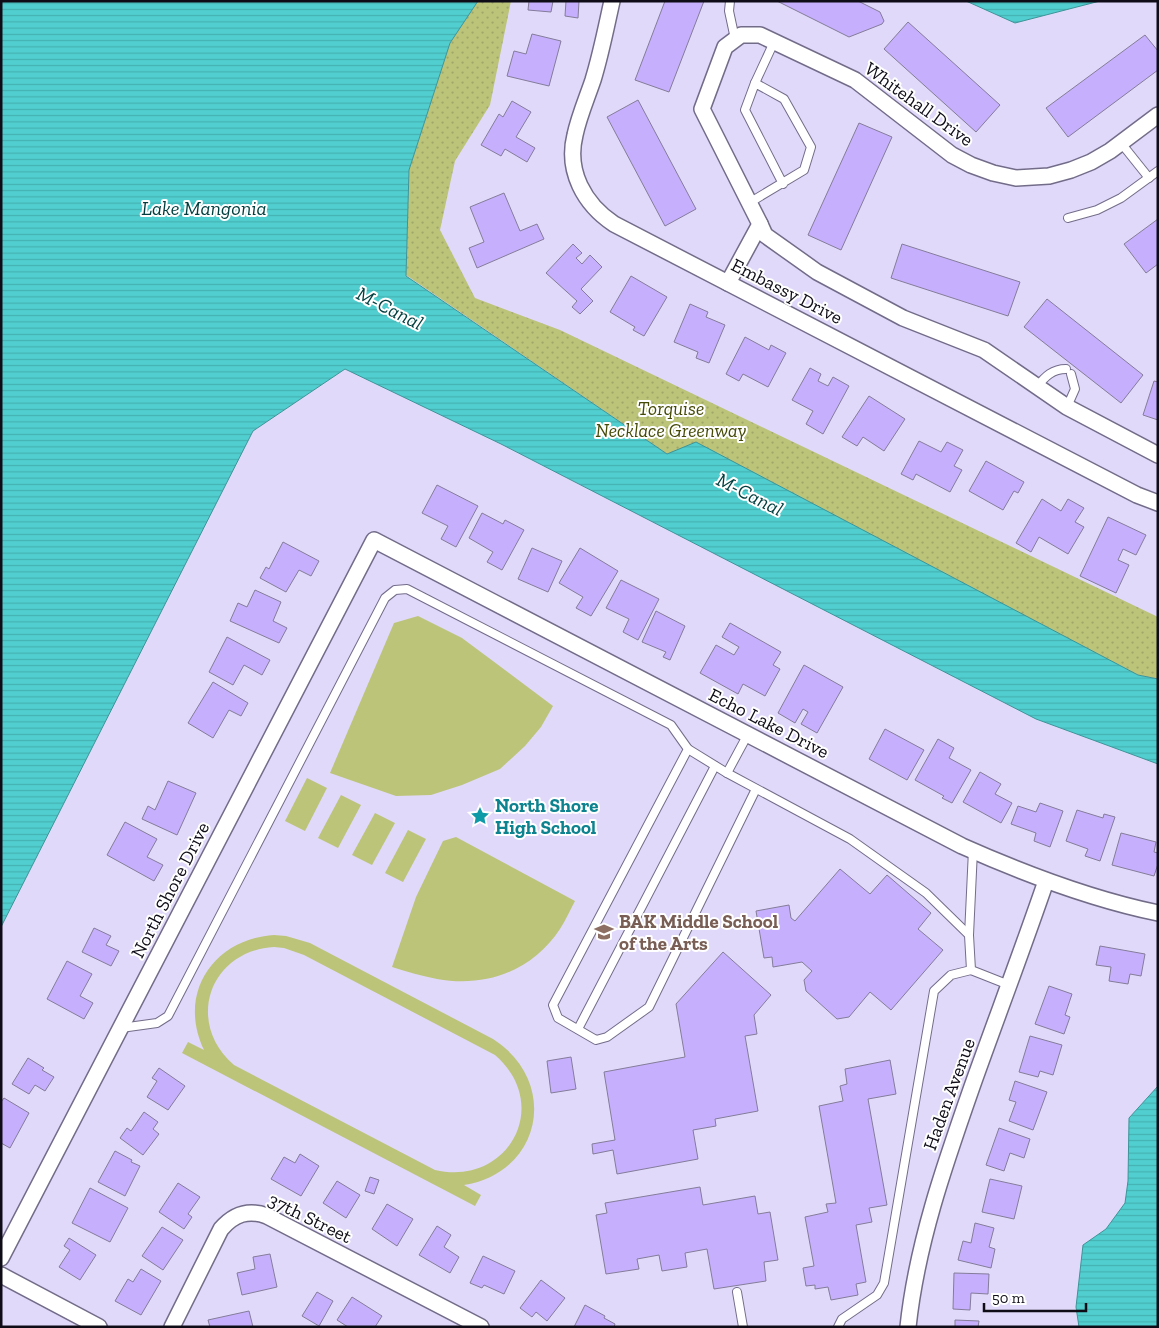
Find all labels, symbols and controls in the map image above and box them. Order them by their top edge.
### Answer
street label: Whitehall Drive [860,57,978,151]
water label: Lake Mangonia [141,196,267,220]
street label: Embassy Drive [727,253,847,329]
water label: M-Canal [353,281,427,335]
park label: Torquise Necklace Greenway [596,397,747,442]
water label: M-Canal [713,467,787,521]
street label: Echo Lake Drive [705,683,833,763]
place label: North Shore High School [495,794,599,839]
place icon: North Shore High School [469,805,491,827]
street label: North Shore Drive [126,818,214,962]
place label: BAK Middle School of the Arts [619,910,779,955]
school or university icon: BAK Middle School of the Arts [593,921,615,943]
street label: Haden Avenue [918,1035,980,1153]
street label: 37th Street [264,1188,356,1248]
scale bar [984,1280,1086,1312]
text: 50 m [992,1289,1025,1307]

